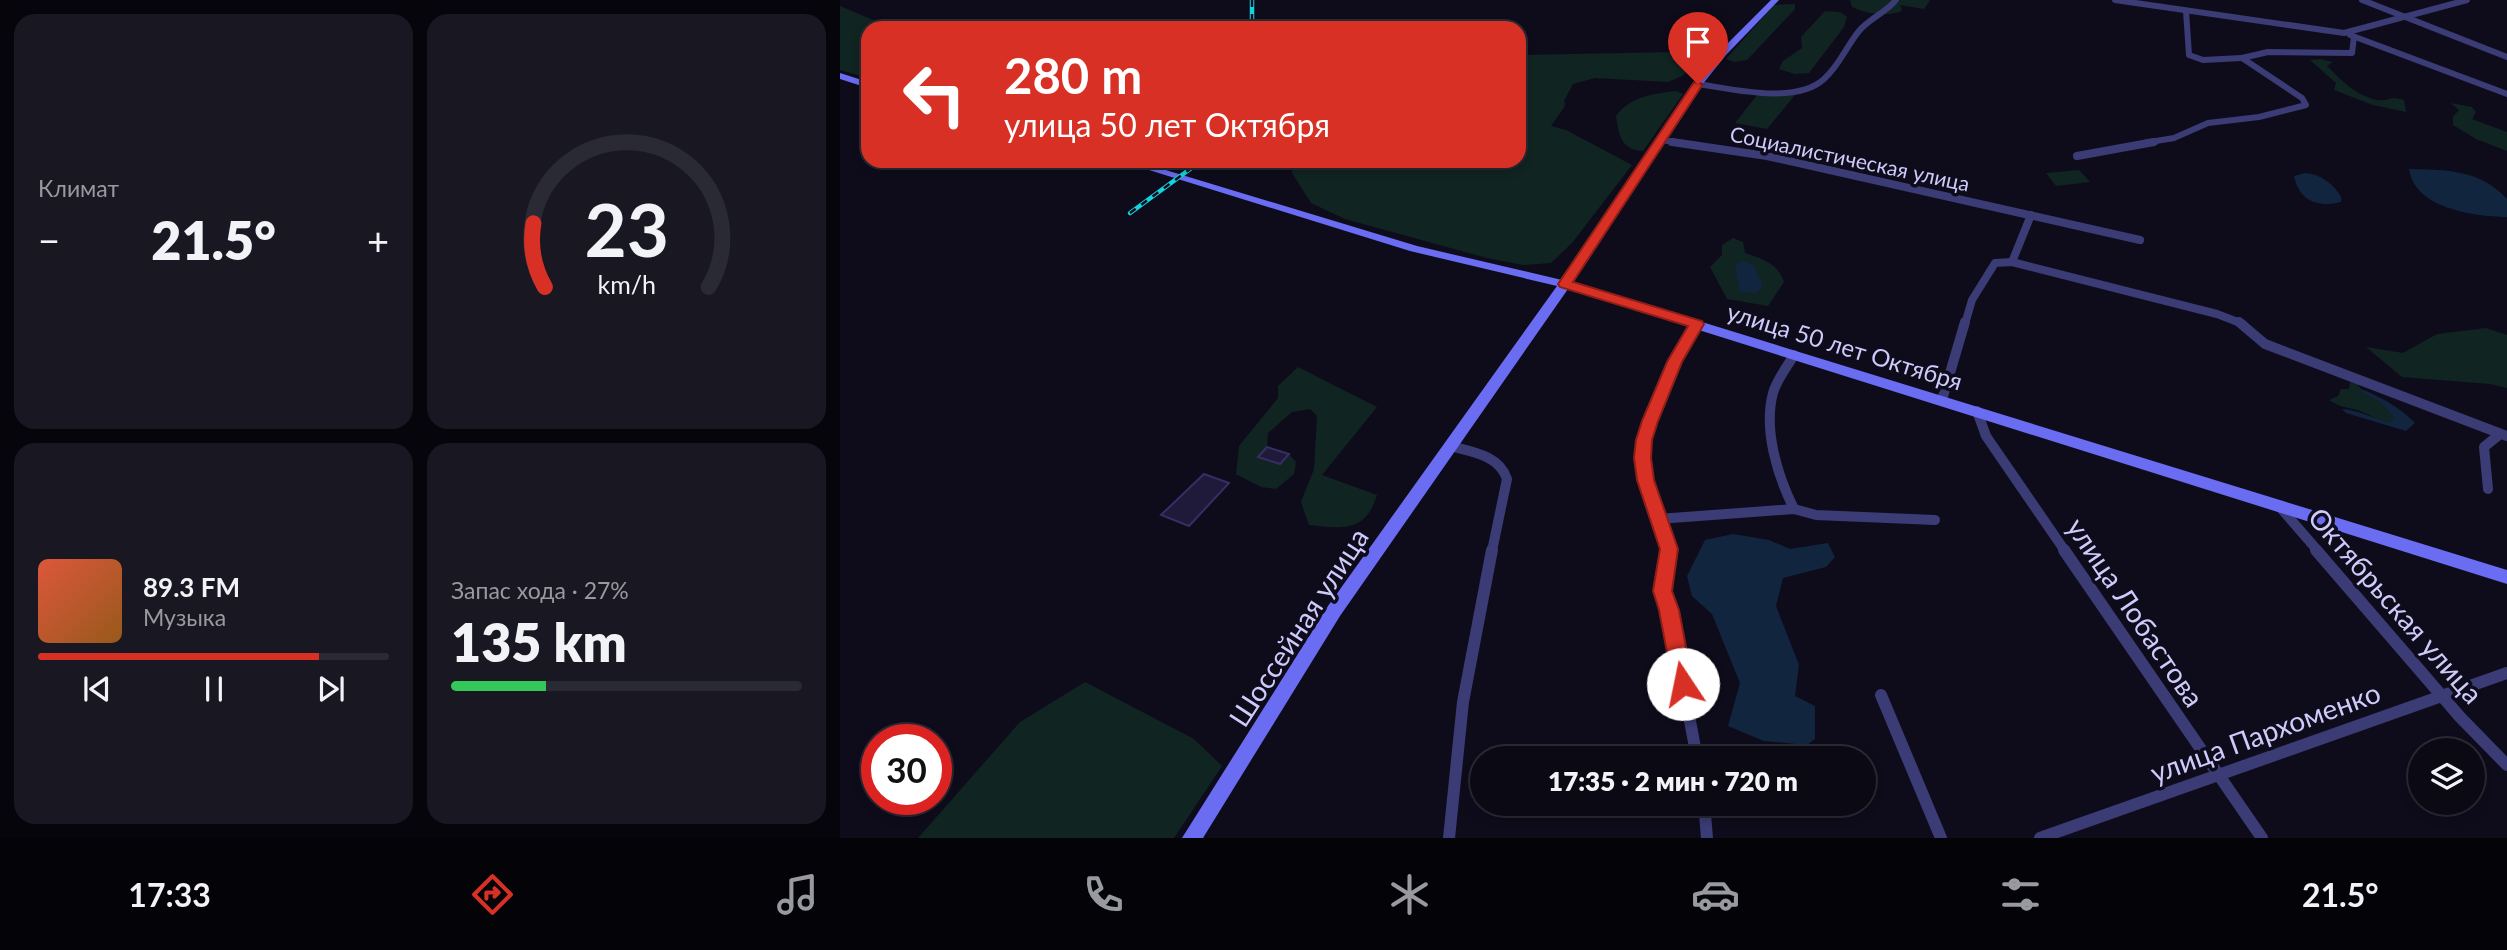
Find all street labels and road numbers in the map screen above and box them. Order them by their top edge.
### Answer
street label: Социалистическая улица [1728,120,1972,196]
street label: улица 50 лет Октября [1724,296,1966,396]
street label: Октябрьская улица [2302,500,2490,710]
street label: улица Лобастова [2060,511,2212,713]
street label: Шоссейная улица [1221,521,1375,733]
street label: улица Пархоменко [2145,675,2385,789]

